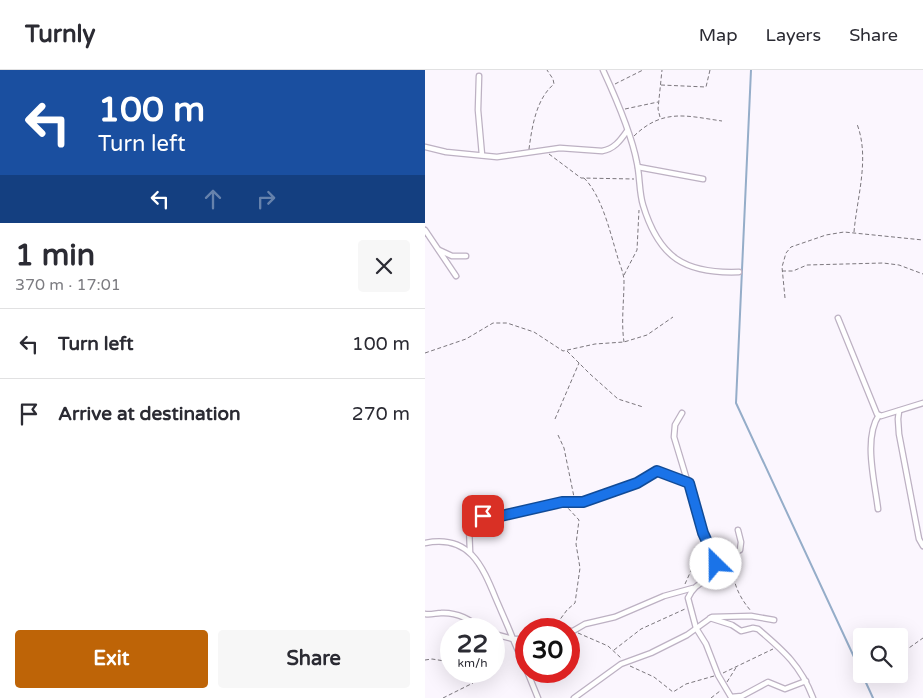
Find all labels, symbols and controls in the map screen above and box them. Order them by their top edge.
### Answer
text: Turnly [25,20,95,49]
text: Map [699,24,738,46]
text: Layers [766,24,821,46]
text: Share [849,24,898,46]
text: 100 m [98,89,205,131]
icon: left [15,90,80,155]
text: Turn left [98,131,186,157]
icon: left [146,185,174,213]
icon: ahead [199,185,227,213]
icon: right [252,185,280,213]
text: 1 min [15,237,95,274]
button: close [358,240,410,292]
text: 370 m · 17:01 [15,275,121,295]
icon: left [15,330,43,358]
text: Turn left [58,333,134,355]
text: 100 m [352,333,410,355]
icon: arrive [15,400,43,428]
text: Arrive at destination [58,403,241,425]
text: 270 m [352,403,410,425]
pin [462,495,504,537]
icon: arrive [469,502,497,530]
position arrow [689,537,741,589]
speed limit sign: 30 [515,618,580,683]
map controls [853,628,908,683]
button: search [853,628,908,683]
text: 22 [457,629,488,659]
button: Exit [15,630,208,688]
button: Share [218,630,410,688]
text: km/h [457,656,488,670]

